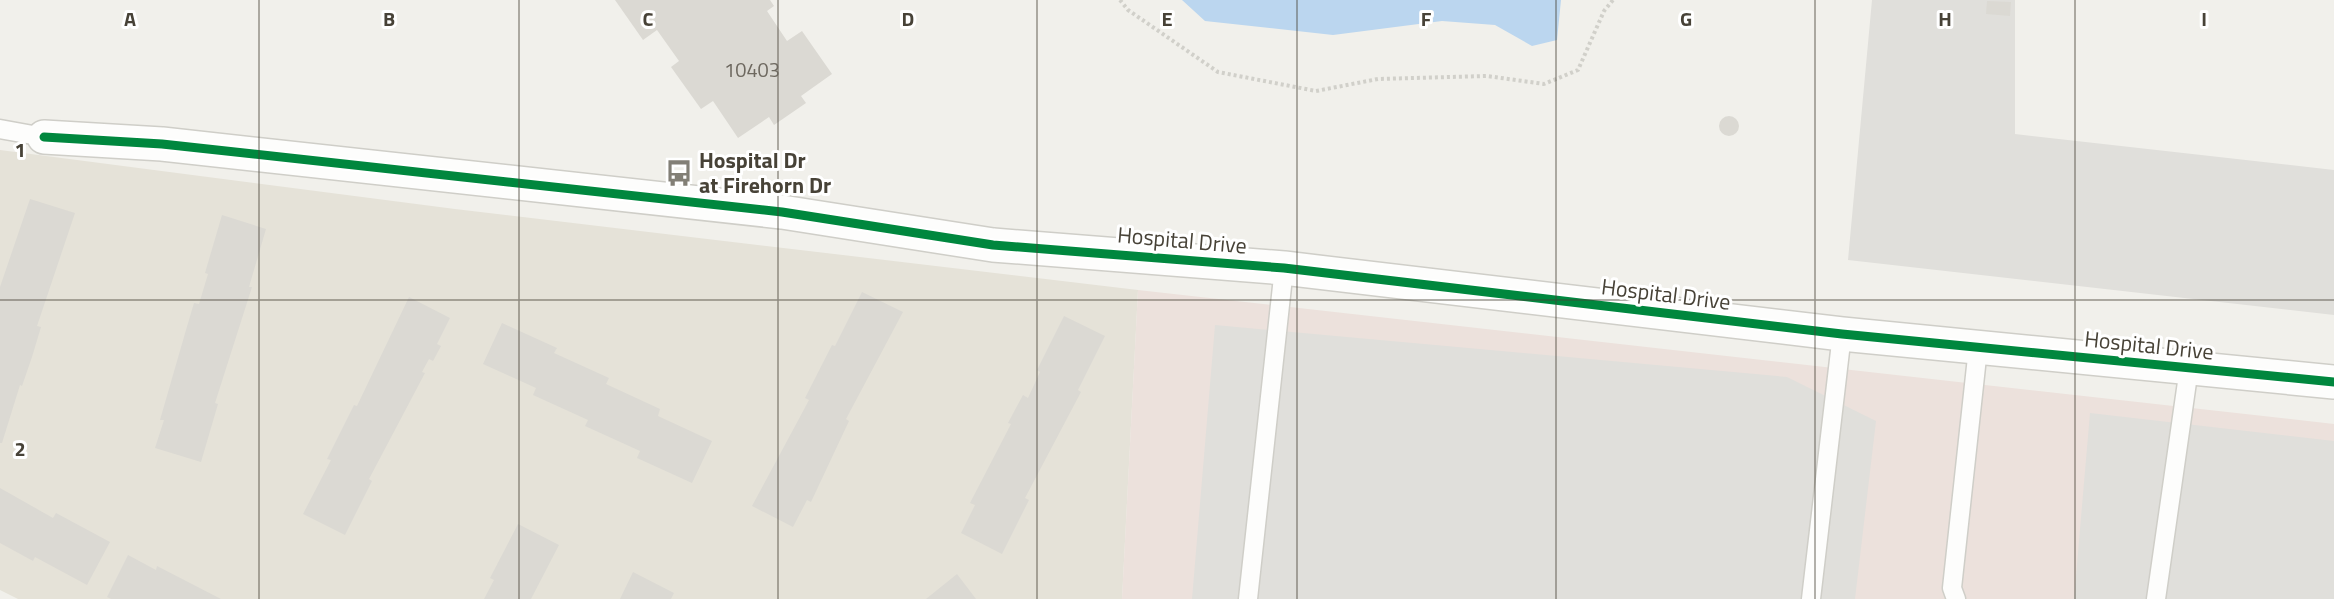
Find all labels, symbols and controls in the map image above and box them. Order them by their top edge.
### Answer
text: A [124,3,136,34]
text: B [383,3,395,34]
text: C [643,3,654,34]
text: D [902,3,914,34]
text: E [1161,3,1173,34]
text: F [1421,3,1432,34]
text: G [1680,3,1692,34]
text: H [1938,3,1952,34]
text: I [2201,3,2207,34]
house number: 10403 [724,54,780,85]
text: 1 [14,134,26,165]
place label: Hospital Dr at Firehorn Dr [699,143,831,202]
bus stop icon: Hospital Dr at Firehorn Dr [664,158,694,188]
street label: Hospital Drive [1116,217,1248,263]
street label: Hospital Drive [1600,269,1732,319]
street label: Hospital Drive [2083,321,2215,369]
text: 2 [14,433,26,464]

